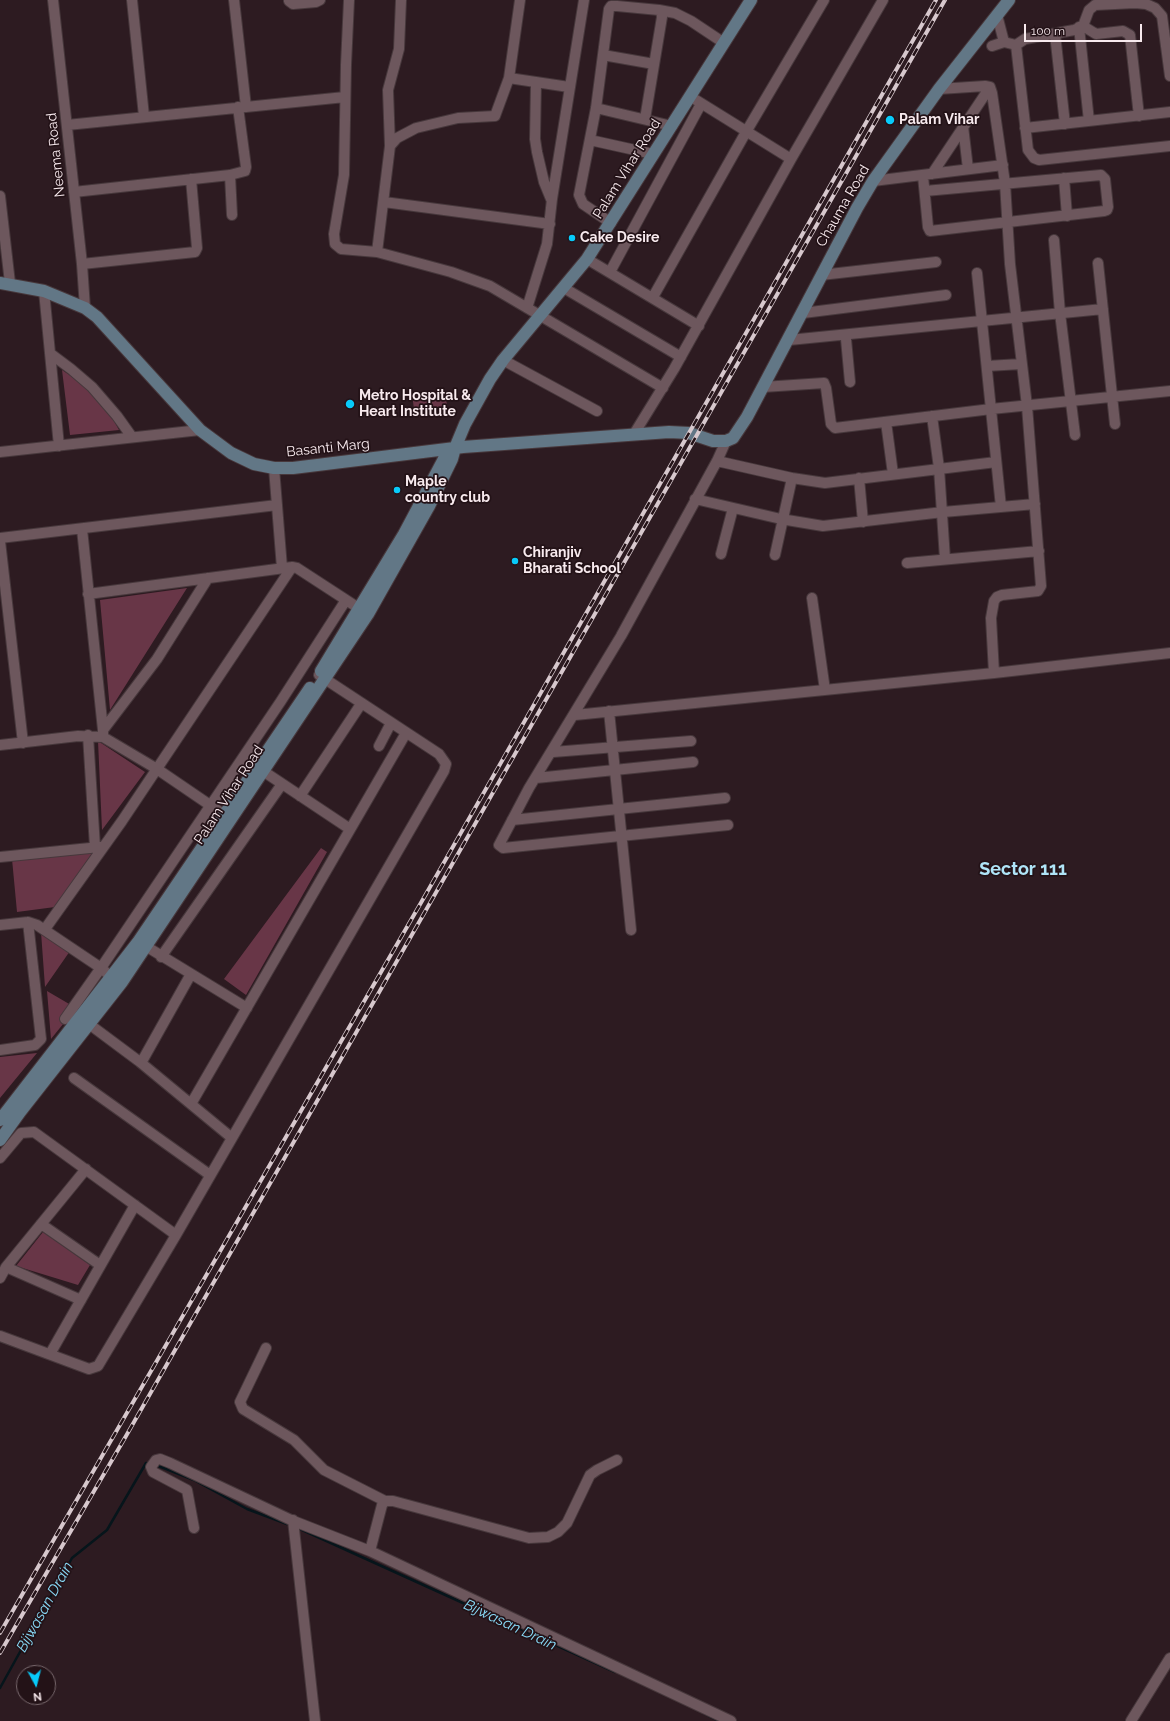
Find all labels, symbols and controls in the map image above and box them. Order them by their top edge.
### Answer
scale bar [1026,16,1144,42]
text: 100 m [1031,24,1065,38]
street label: Neema Road [43,112,69,198]
place label: Palam Vihar [899,112,979,128]
marker: Palam Vihar [884,114,896,126]
street label: Palam Vihar Road [590,116,664,222]
street label: Chauma Road [813,162,873,250]
place label: Cake Desire [580,230,659,246]
marker: Cake Desire [567,233,577,243]
place label: Metro Hospital & Heart Institute [359,388,471,420]
marker: Metro Hospital & Heart Institute [344,398,356,410]
street label: Basanti Marg [285,435,371,461]
place label: Maple country club [405,474,490,506]
marker: Maple country club [392,485,402,495]
place label: Chiranjiv Bharati School [523,545,621,578]
marker: Chiranjiv Bharati School [510,556,520,566]
street label: Palam Vihar Road [191,742,267,848]
district label: Sector 111 [979,859,1067,881]
water label: Bijwasan Drain [13,1559,77,1655]
water label: Bijwasan Drain [461,1596,559,1654]
north arrow [16,1665,56,1705]
text: N [32,1689,42,1703]

